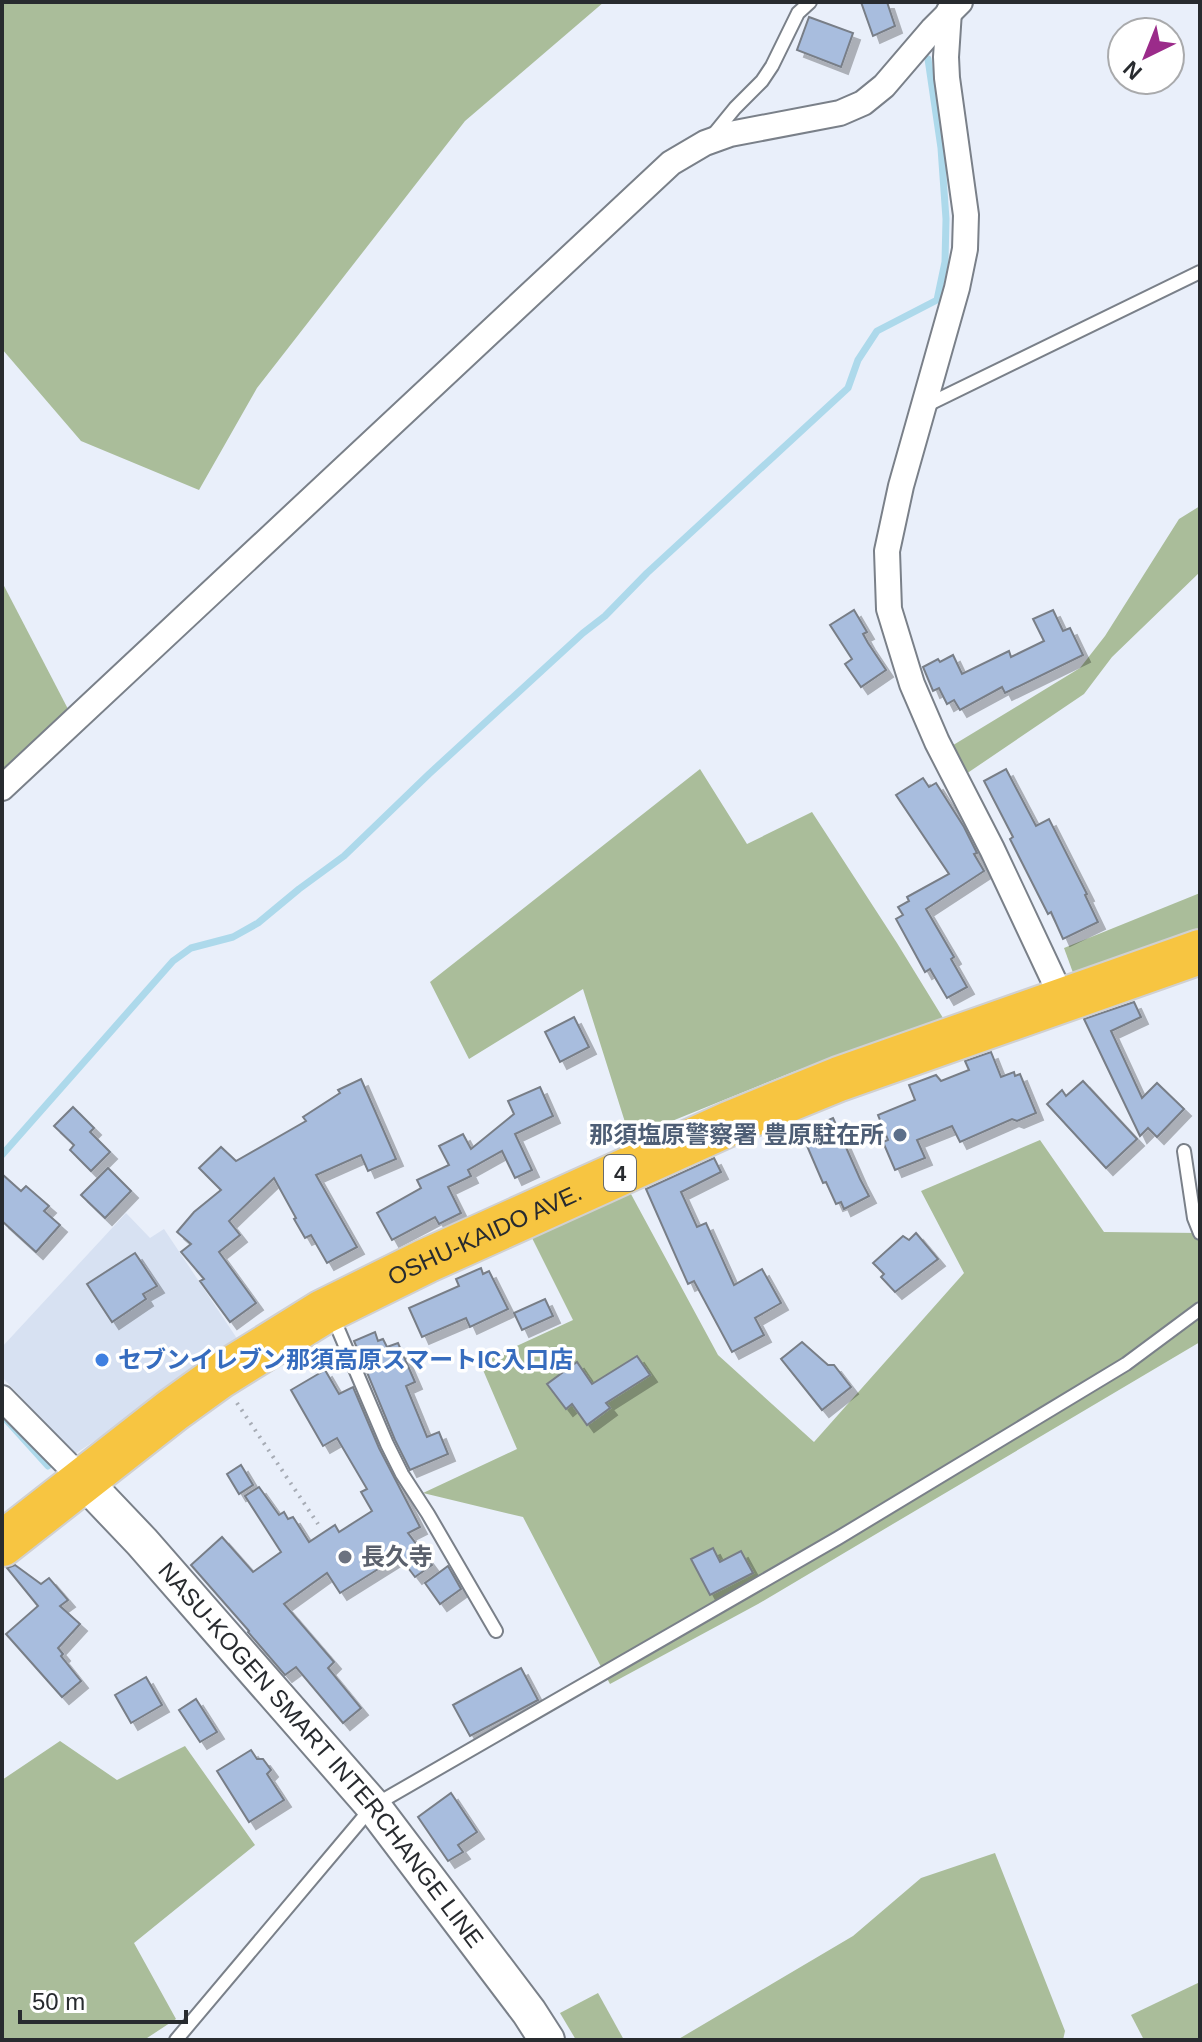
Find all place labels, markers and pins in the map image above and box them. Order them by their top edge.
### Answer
place label: 那須塩原警察署 豊原駐在所 [589,1121,884,1148]
marker: 那須塩原警察署 豊原駐在所 [891,1126,909,1144]
place label: セブンイレブン那須高原スマートIC入口店 [118,1346,573,1373]
marker: セブンイレブン那須高原スマートIC入口店 [93,1351,111,1369]
place label: 長久寺 [361,1543,433,1570]
marker: 長久寺 [336,1548,354,1566]

